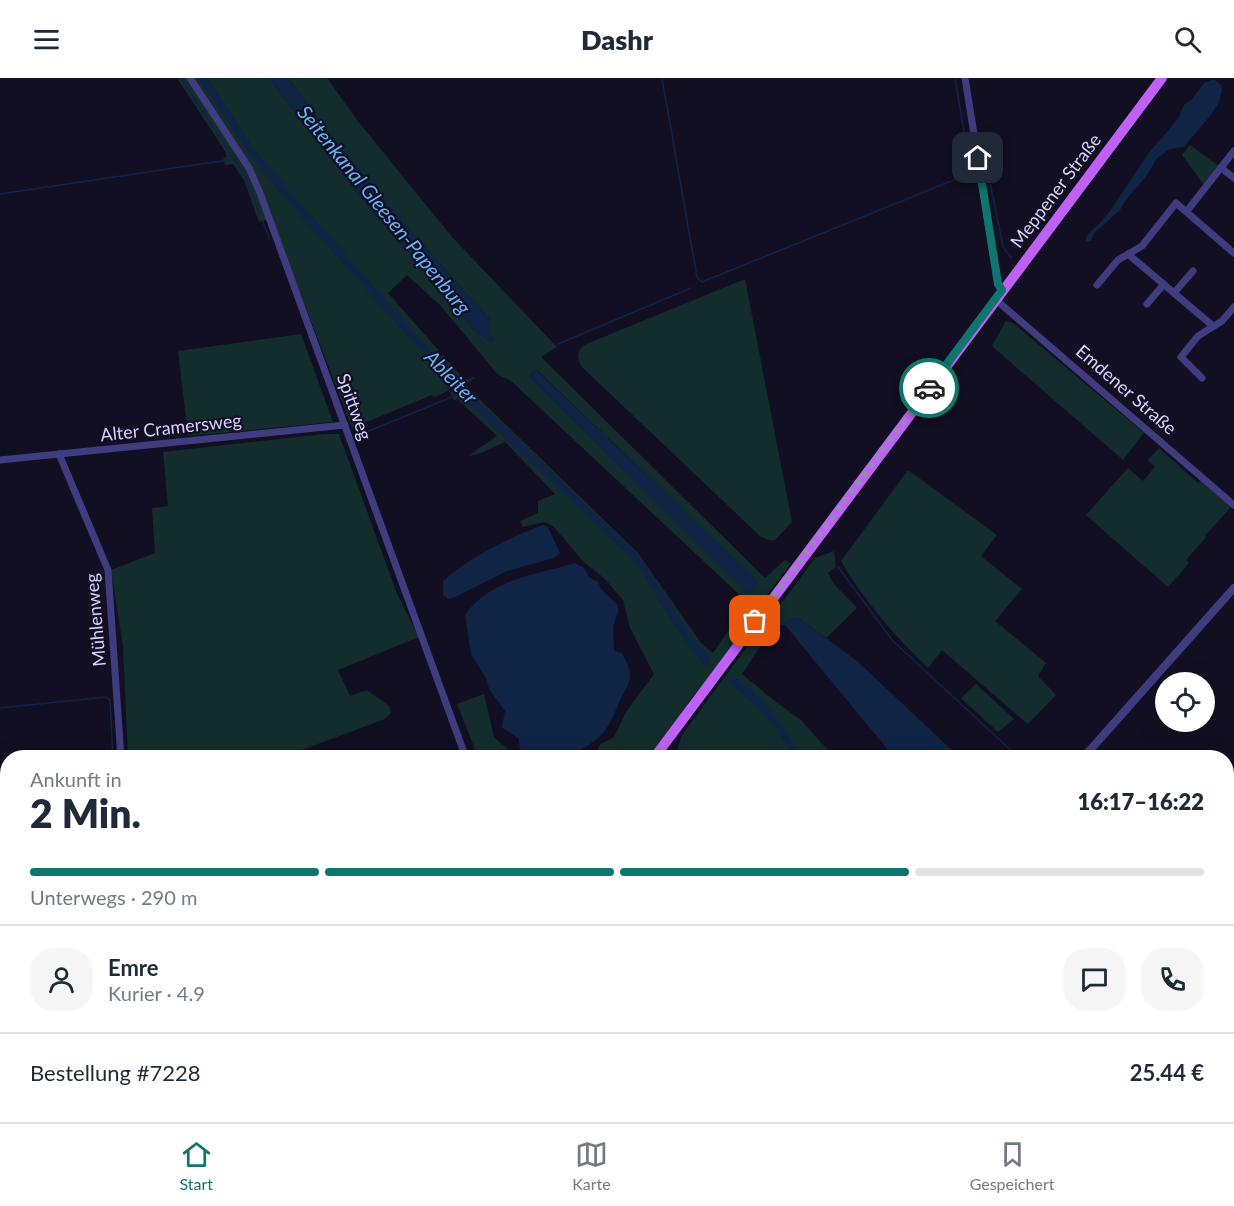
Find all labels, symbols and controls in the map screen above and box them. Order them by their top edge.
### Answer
icon: menu [30,23,63,56]
text: Dashr [581,23,653,56]
icon: search [1171,23,1204,56]
water label: Seitenkanal Gleesen-Papenburg [293,100,477,319]
street label: Meppener Straße [1005,129,1105,252]
pin [952,132,1003,183]
icon: home [961,141,994,174]
street label: Emdener Straße [1072,340,1181,439]
water label: Ableiter [420,344,484,409]
courier [899,358,959,418]
street label: Spittweg [333,370,377,443]
icon: car [913,372,946,405]
street label: Alter Cramersweg [99,409,243,445]
street label: Mühlenweg [80,573,110,668]
pin [729,595,780,646]
icon: bag [738,604,771,637]
map controls [1155,672,1215,732]
button: locate [1155,672,1215,732]
text: Ankunft in [30,767,122,791]
text: 16:17–16:22 [1078,788,1204,815]
text: 2 Min. [30,790,141,836]
text: Unterwegs · 290 m [30,885,197,909]
button: person [30,948,93,1011]
button: chat [1063,948,1126,1011]
button: phone [1141,948,1204,1011]
text: Emre [108,954,158,981]
text: Kurier · 4.9 [108,981,205,1005]
text: Bestellung #7228 [30,1059,200,1086]
text: 25.44 € [1130,1059,1204,1086]
tab: Start [180,1138,213,1193]
tab: Karte [572,1138,611,1193]
tab: Gespeichert [970,1138,1054,1193]

